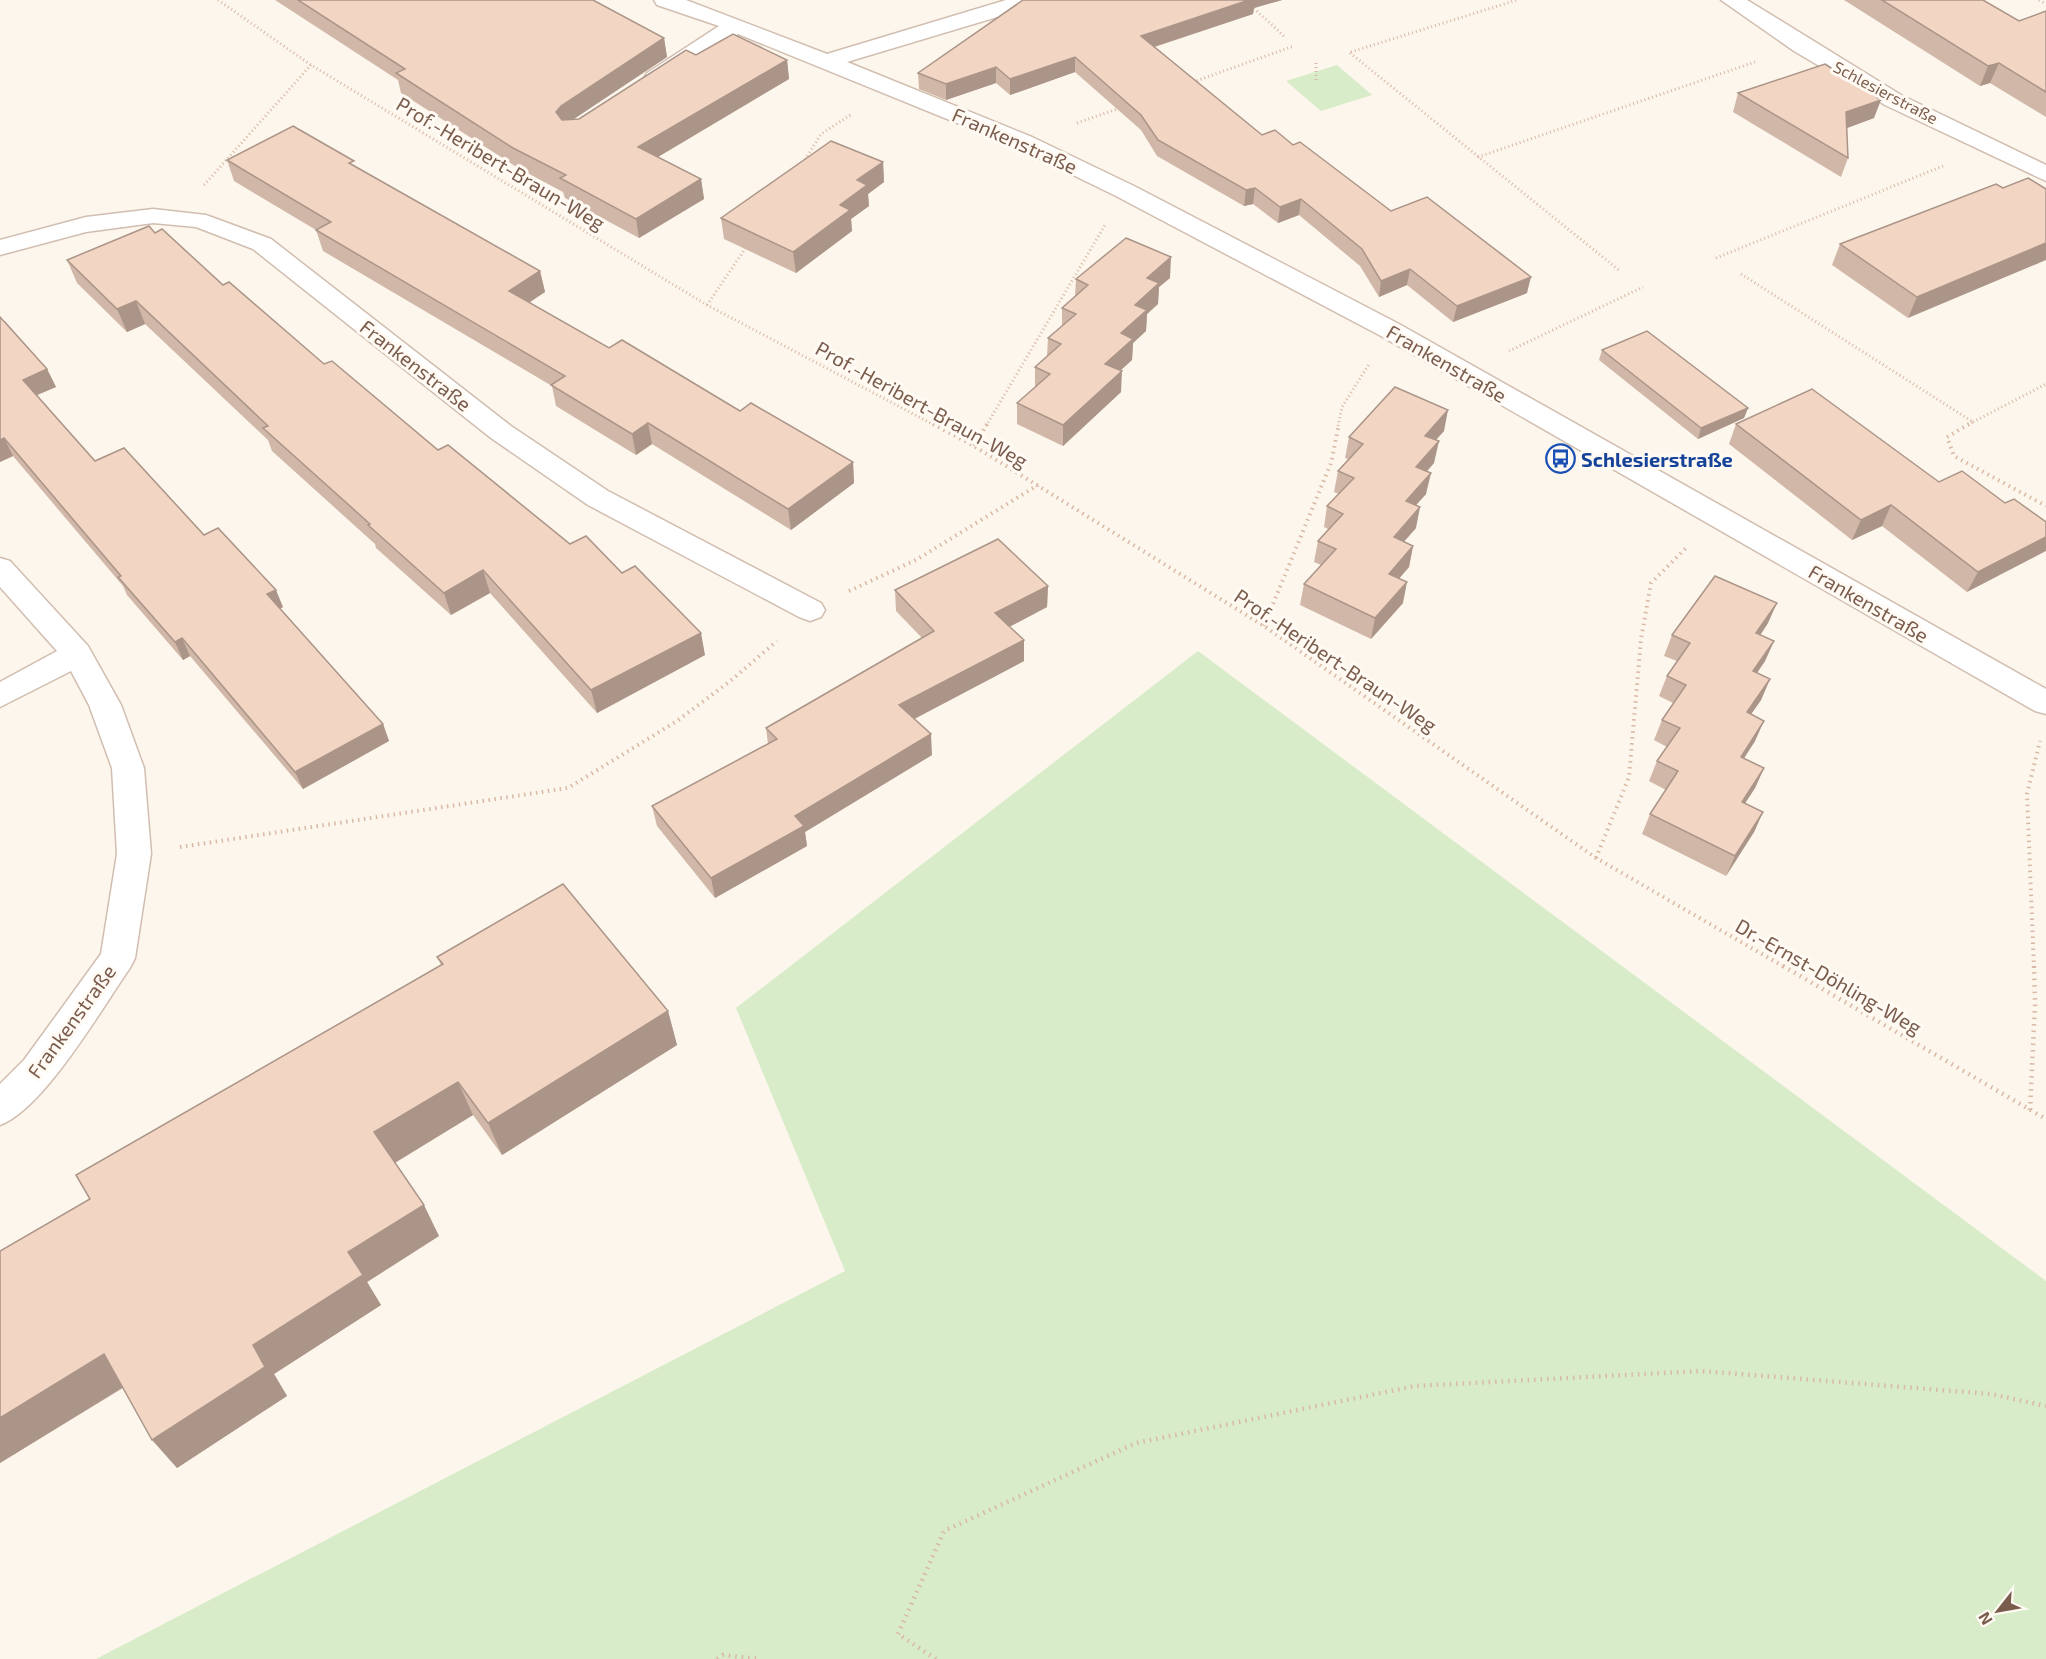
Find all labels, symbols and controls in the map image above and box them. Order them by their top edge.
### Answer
street label: Schlesierstraße [1831,57,1941,127]
street label: Prof.-Heribert-Braun-Weg [392,91,610,235]
street label: Frankenstraße [949,102,1081,178]
street label: Frankenstraße [356,314,476,416]
street label: Frankenstraße [1383,319,1511,407]
street label: Prof.-Heribert-Braun-Weg [812,336,1032,472]
bus stop icon: Schlesierstraße [1544,443,1576,475]
place label: Schlesierstraße [1581,447,1733,471]
street label: Frankenstraße [1805,559,1933,647]
street label: Prof.-Heribert-Braun-Weg [1230,583,1442,737]
street label: Dr.-Ernst-Döhling-Weg [1732,913,1926,1039]
street label: Frankenstraße [22,960,120,1082]
north arrow [1968,1581,2028,1641]
text: N [1974,1609,1996,1629]

